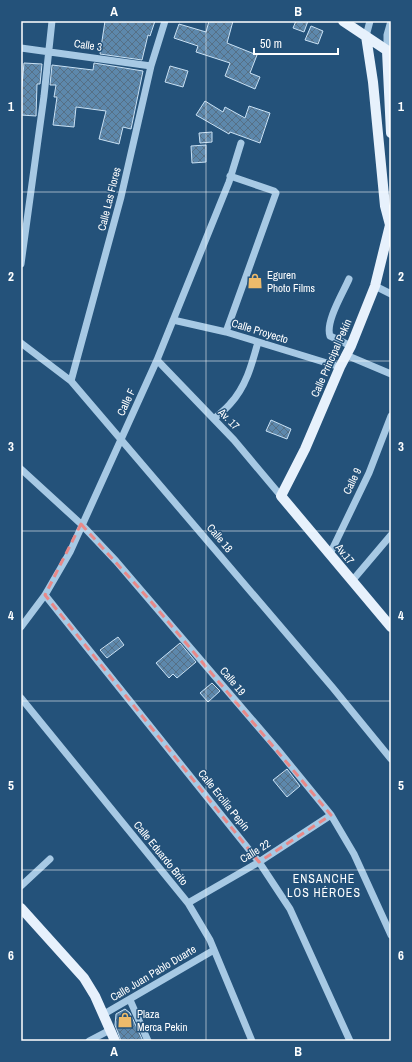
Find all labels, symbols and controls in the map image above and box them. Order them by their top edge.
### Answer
text: A [110,3,118,20]
text: B [294,3,302,20]
scale bar [254,30,338,56]
street label: Calle 3 [73,36,103,54]
text: 50 m [260,36,282,52]
text: 1 [8,98,14,115]
text: 1 [398,98,404,115]
street label: Calle Las Flores [94,165,124,232]
text: 2 [8,268,14,285]
place label: Eguren Photo Films [267,268,316,295]
text: 2 [398,268,404,285]
shop icon: Eguren Photo Films [246,272,264,290]
street label: Calle Proyecto [230,316,290,346]
street label: Calle Principal Pekín [307,317,355,399]
street label: Calle F [114,386,139,418]
street label: Av. 17 [215,405,243,433]
text: 3 [8,438,14,455]
text: 3 [398,438,404,455]
street label: Calle 9 [340,465,364,497]
street label: Calle 18 [204,521,236,555]
street label: Av.17 [332,540,357,567]
text: 4 [8,607,14,624]
text: 4 [398,607,404,624]
street label: Calle 19 [217,664,249,698]
street label: Calle Ercilia Pepín [195,767,253,833]
text: 5 [8,777,14,794]
text: 5 [398,777,404,794]
street label: Calle Eduardo Brito [131,818,191,888]
street label: Calle 22 [237,836,273,866]
district label: ENSANCHE LOS HÉROES [287,871,361,901]
street label: Calle Juan Pablo Duarte [107,942,199,1004]
text: 6 [8,947,14,964]
text: 6 [398,947,404,964]
place label: Plaza Merca Pekin [137,1007,188,1034]
shop icon: Plaza Merca Pekin [116,1011,134,1029]
text: A [110,1043,118,1060]
text: B [294,1043,302,1060]

